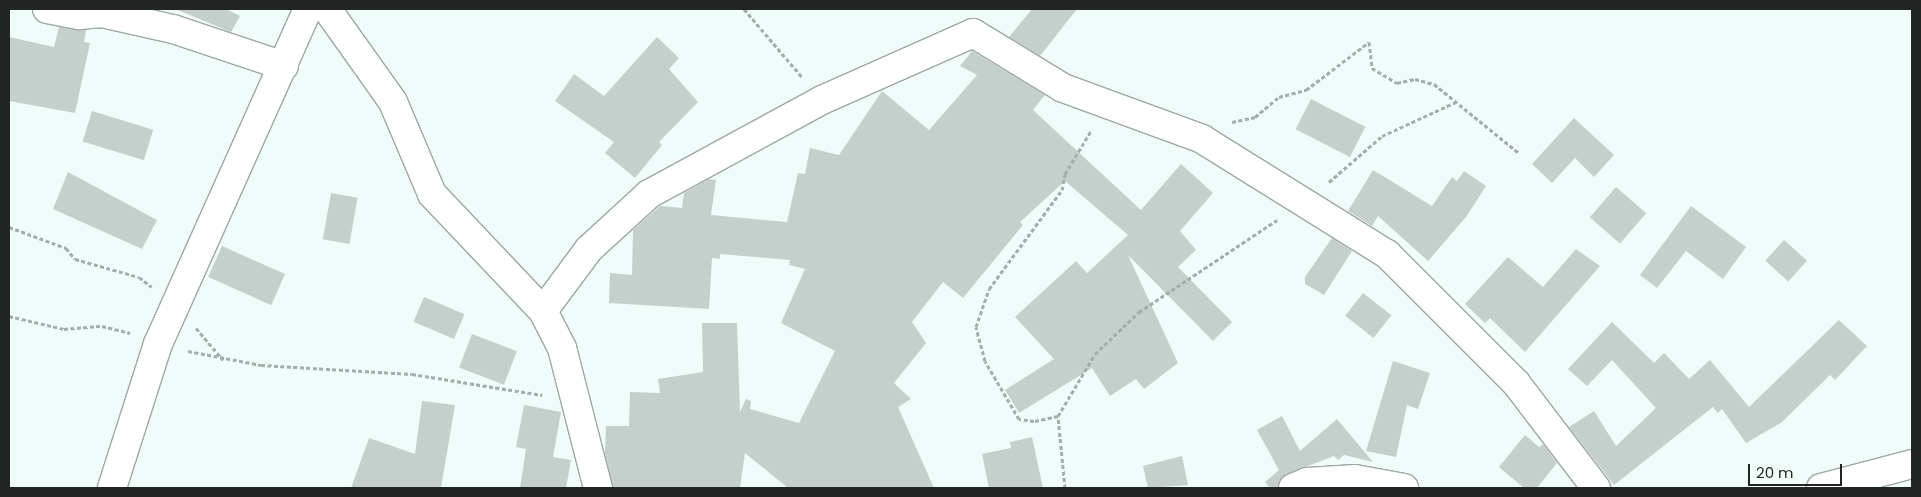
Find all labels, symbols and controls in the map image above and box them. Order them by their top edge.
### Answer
scale bar [1751,454,1845,486]
text: 20 m [1756,462,1794,483]

